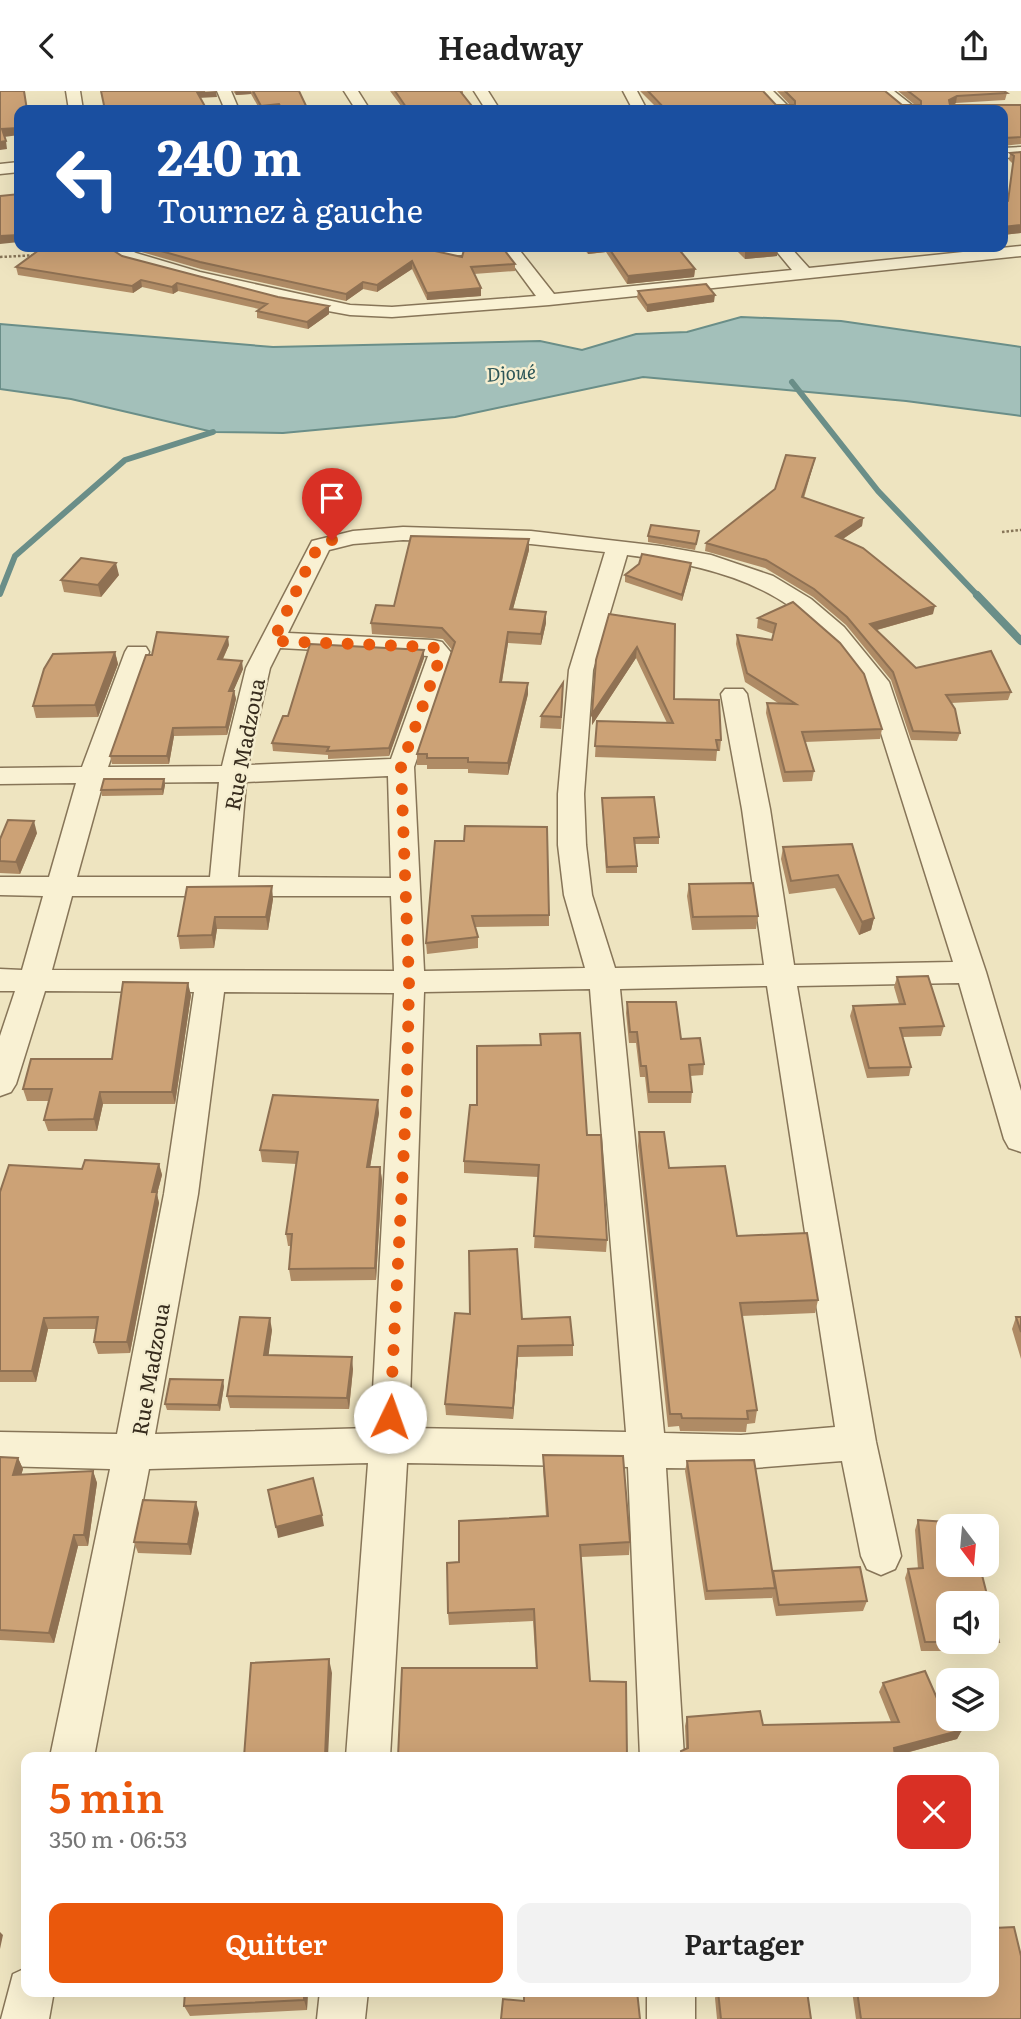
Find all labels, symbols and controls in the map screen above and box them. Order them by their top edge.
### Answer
text: Headway [438,22,583,70]
icon: back [28,27,66,65]
icon: share [955,27,993,65]
text: 240 m [157,118,302,191]
icon: left [42,133,133,224]
text: Tournez à gauche [157,185,423,233]
water label: Djoué [485,356,537,388]
pin [302,468,362,540]
icon: arrive [313,479,351,517]
street label: Rue Madzoua [215,674,271,813]
street label: Rue Madzoua [122,1299,176,1438]
position arrow [353,1380,427,1454]
north arrow [936,1514,999,1577]
map controls [936,1514,999,1731]
button: sound [936,1591,999,1654]
button: layers [936,1668,999,1731]
text: 5 min [49,1764,164,1826]
button: close [897,1775,971,1849]
text: 350 m · 06:53 [49,1821,188,1855]
button: Quitter [49,1903,503,1983]
button: Partager [517,1903,971,1983]

